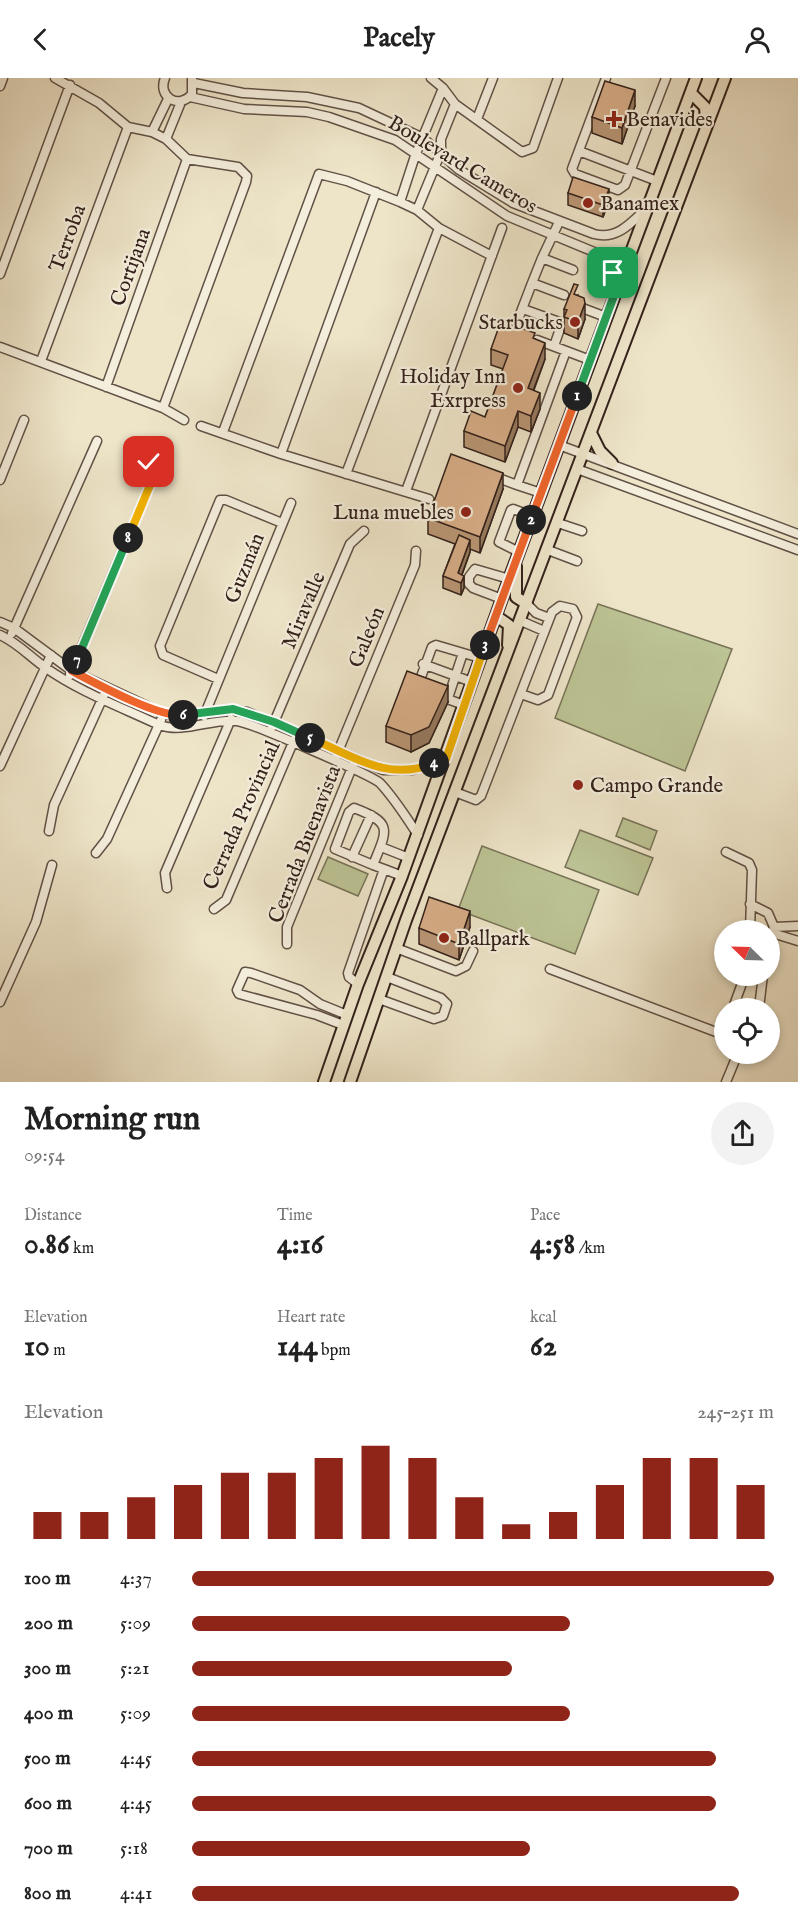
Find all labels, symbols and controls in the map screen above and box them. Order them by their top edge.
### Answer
text: Pacely [363,22,435,56]
icon: back [24,23,57,56]
icon: person [741,23,774,56]
place label: Benavides [626,107,713,134]
street label: Boulevard Cameros [383,110,542,220]
marker: Benavides [607,112,621,126]
place label: Banamex [600,191,679,218]
marker: Banamex [581,196,595,210]
street label: Terroba [44,200,93,276]
street label: Cortijana [105,224,158,310]
pin [587,247,638,298]
icon: arrive [596,256,629,289]
place label: Starbucks [479,310,563,337]
marker: Starbucks [568,315,582,329]
place label: Holiday Inn Exrpress [399,364,506,415]
marker: Holiday Inn Exrpress [511,381,525,395]
pin: 1 [562,381,592,411]
text: 1 [574,386,580,406]
pin [123,436,174,487]
icon: check [132,445,165,478]
place label: Luna muebles [333,500,454,527]
marker: Luna muebles [459,505,473,519]
pin: 2 [516,505,546,535]
text: 2 [527,510,535,530]
pin: 8 [113,523,143,553]
text: 8 [125,528,131,548]
street label: Guzmán [219,529,272,608]
street label: Miravalle [276,568,333,653]
street label: Galeón [343,603,392,672]
pin: 3 [470,630,500,660]
text: 3 [482,635,488,655]
pin: 7 [62,645,92,675]
text: 7 [73,650,81,670]
pin: 6 [168,700,198,730]
text: 6 [180,705,186,725]
pin: 5 [295,723,325,753]
text: 5 [307,728,313,748]
street label: Cerrada Provincial [197,737,287,894]
pin: 4 [419,748,449,778]
text: 4 [430,753,438,773]
street label: Cerrada Buenavista [263,761,348,927]
place label: Campo Grande [590,773,723,800]
marker: Campo Grande [571,778,585,792]
north arrow [714,920,780,986]
map controls [714,920,780,1064]
place label: Ballpark [456,926,531,953]
marker: Ballpark [437,931,451,945]
button: locate [714,998,780,1064]
text: Morning run [24,1099,200,1141]
button: share [711,1102,774,1165]
text: 09:54 [24,1143,65,1168]
text: Distance [24,1206,82,1226]
text: Time [277,1206,313,1226]
text: Pace [530,1206,560,1226]
text: 0.86 [24,1226,70,1264]
text: 4:16 [277,1226,323,1264]
text: 4:58 [530,1226,575,1264]
text: km [70,1239,94,1259]
text: /km [575,1239,605,1259]
text: Elevation [24,1308,87,1328]
text: Heart rate [277,1308,345,1328]
text: kcal [530,1308,557,1328]
text: 10 [24,1328,50,1366]
text: 144 [277,1328,318,1366]
text: 62 [530,1328,557,1366]
text: m [50,1341,66,1361]
text: bpm [318,1341,351,1361]
text: Elevation [24,1400,103,1425]
text: 245–251 m [697,1400,774,1425]
text: 100 m [24,1566,71,1591]
text: 4:37 [120,1566,152,1591]
text: 200 m [24,1611,73,1636]
text: 5:09 [120,1611,151,1636]
text: 300 m [24,1656,71,1681]
text: 5:21 [120,1656,149,1681]
text: 400 m [24,1701,73,1726]
text: 5:09 [120,1701,151,1726]
text: 500 m [24,1746,71,1771]
text: 4:45 [120,1746,152,1771]
text: 600 m [24,1791,72,1816]
text: 4:45 [120,1791,152,1816]
text: 700 m [24,1836,73,1861]
text: 5:18 [120,1836,148,1861]
text: 800 m [24,1881,71,1906]
text: 4:41 [120,1881,152,1906]

